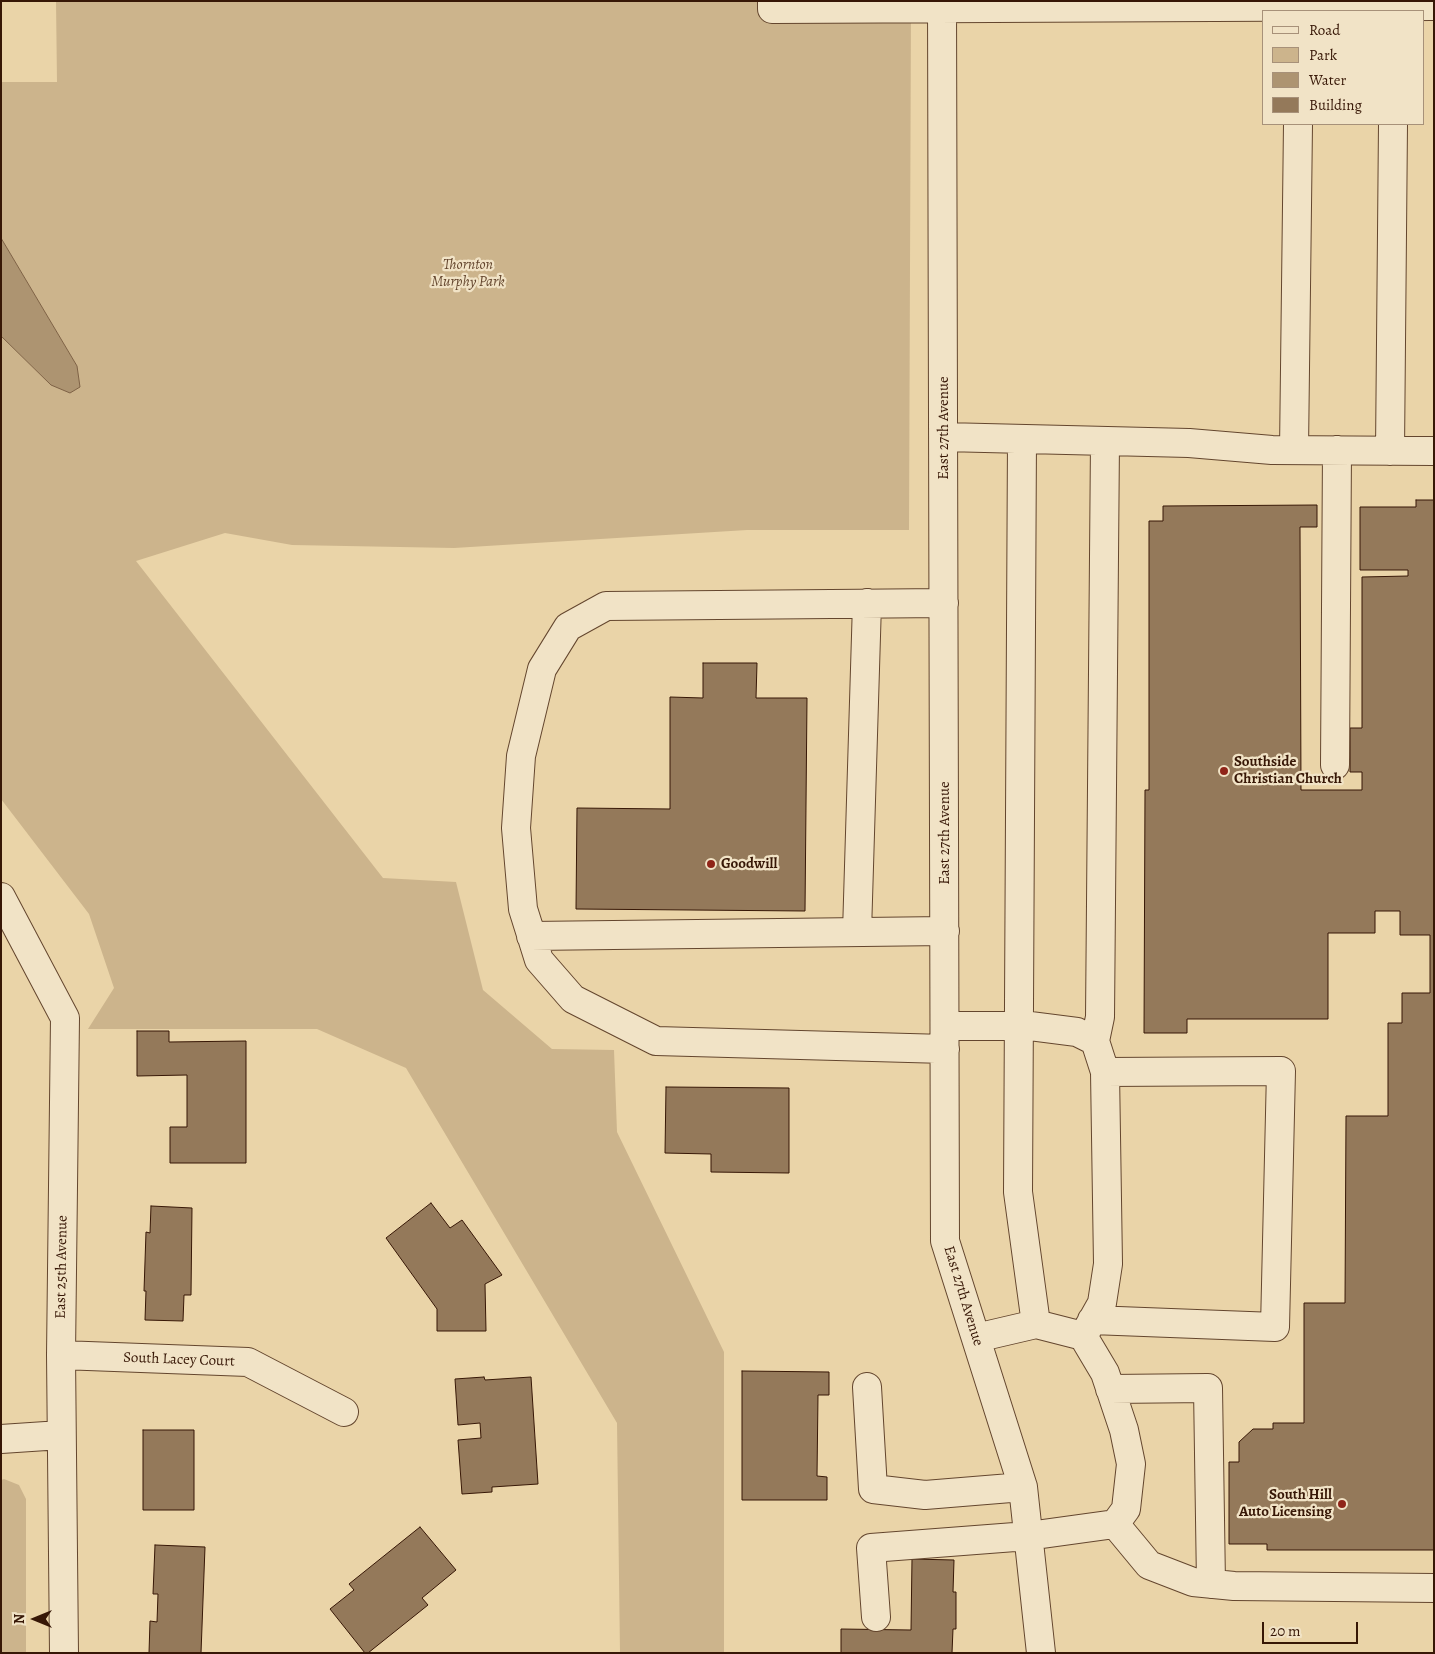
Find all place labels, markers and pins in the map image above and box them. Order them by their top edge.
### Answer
place label: Southside Christian Church [1234,753,1342,788]
marker: Southside Christian Church [1218,765,1230,777]
place label: Goodwill [721,855,777,873]
marker: Goodwill [705,858,717,870]
place label: South Hill Auto Licensing [1239,1486,1332,1521]
marker: South Hill Auto Licensing [1336,1498,1348,1510]

